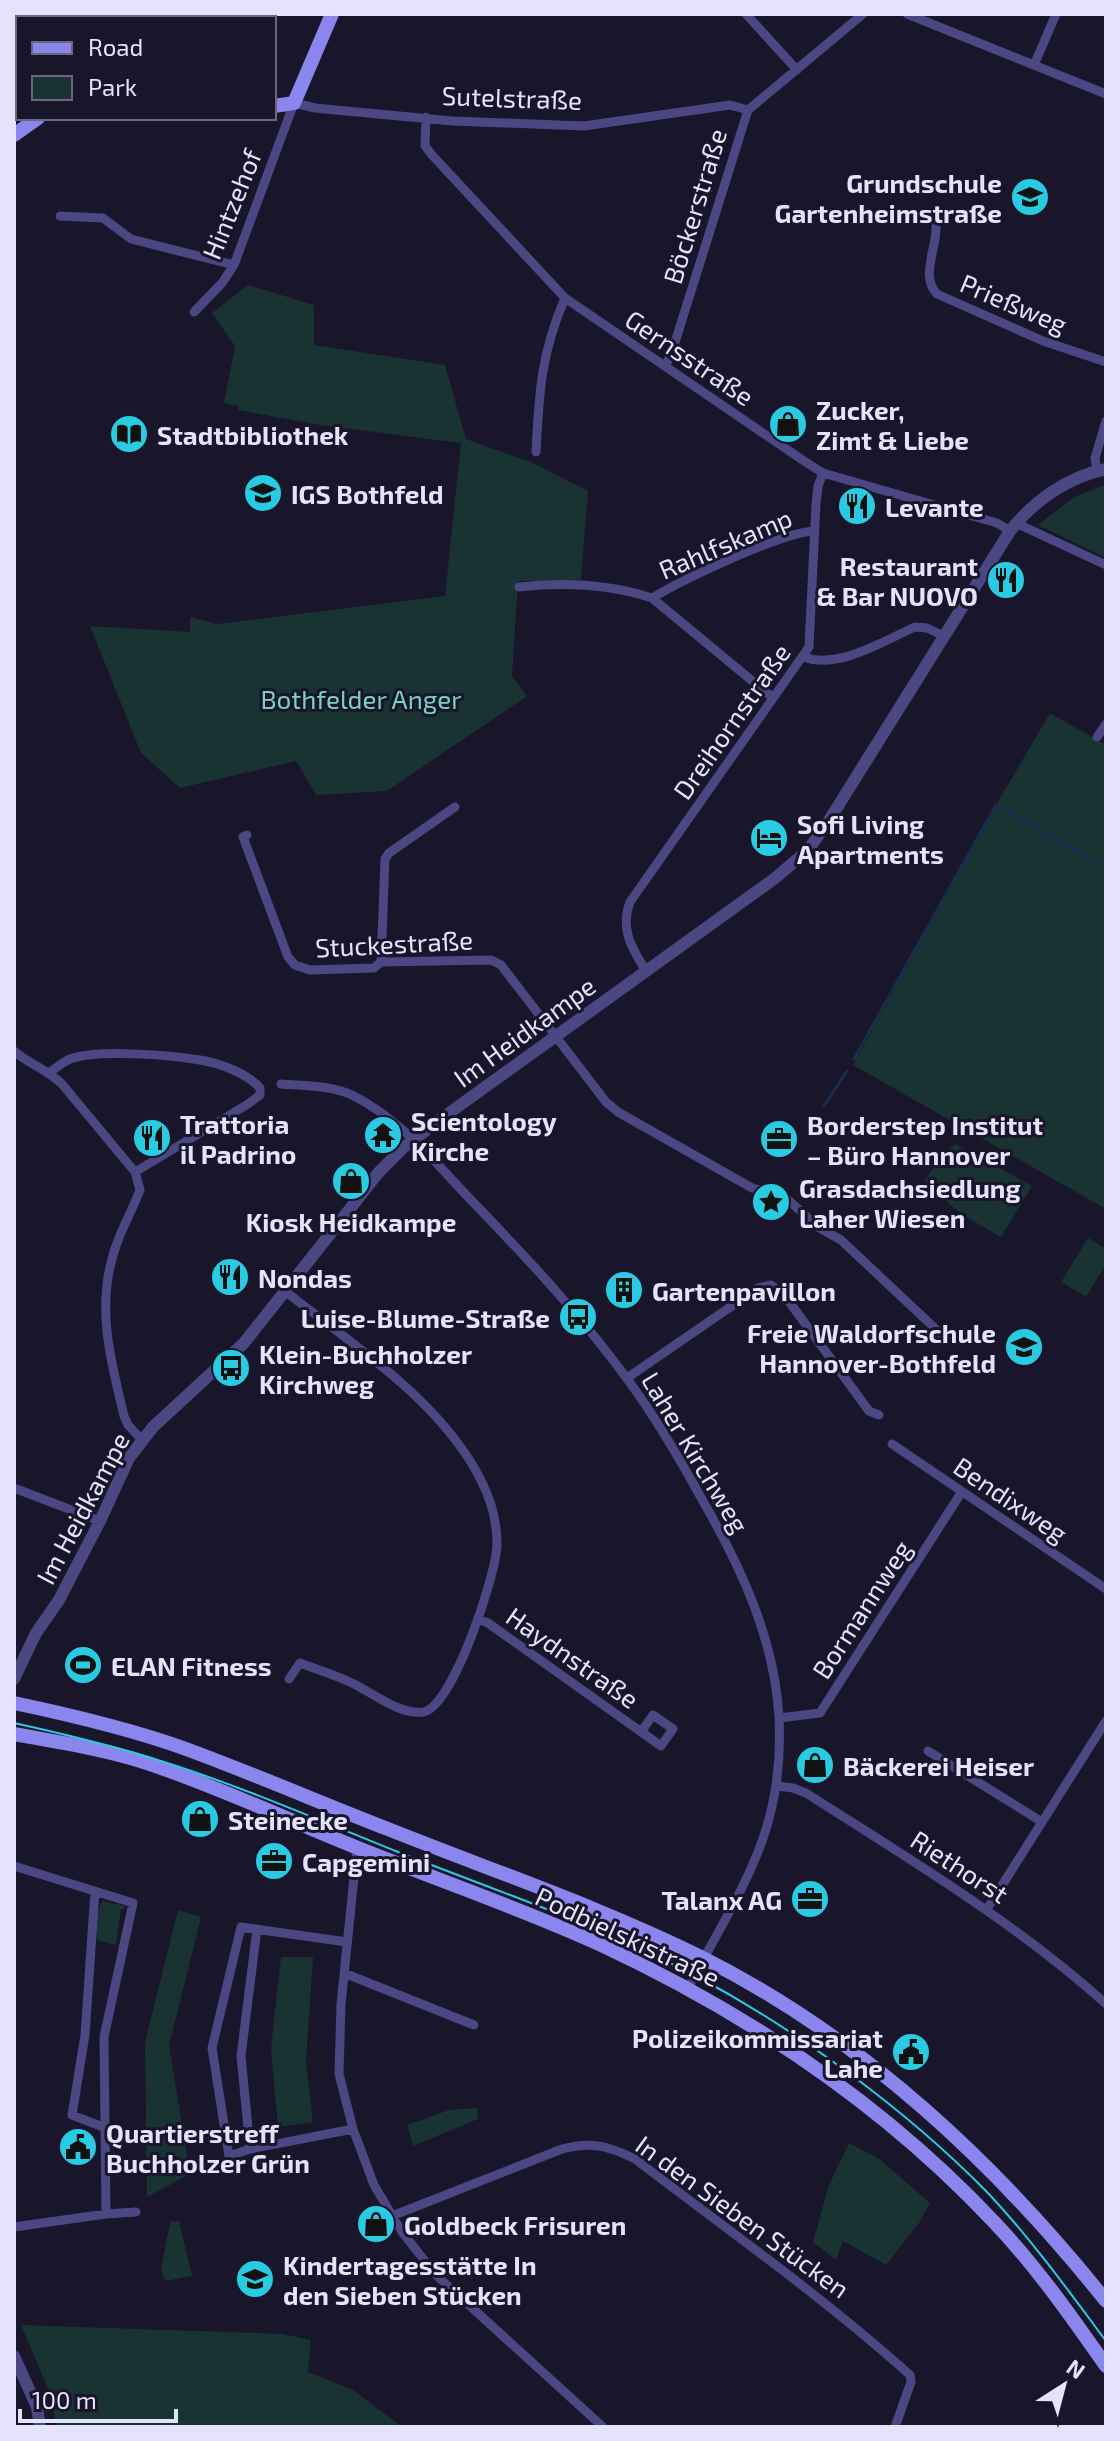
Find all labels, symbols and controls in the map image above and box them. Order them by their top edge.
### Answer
legend [16,16,276,120]
text: Road [88,32,143,61]
text: Park [88,72,137,101]
street label: Sutelstraße [441,79,583,115]
street label: Böckerstraße [656,125,732,287]
street label: Hintzehof [195,143,267,263]
place label: Grundschule Gartenheimstraße [775,167,1002,228]
school or university icon: Grundschule Gartenheimstraße [1009,176,1051,218]
street label: Prießweg [956,267,1072,339]
street label: Gernsstraße [620,303,760,411]
place label: Zucker, Zimt & Liebe [816,394,969,455]
shop icon: Zucker, Zimt & Liebe [767,403,809,445]
library icon: Stadtbibliothek [108,413,150,455]
place label: Stadtbibliothek [157,419,349,450]
school or university icon: IGS Bothfeld [242,472,284,514]
place label: IGS Bothfeld [291,478,444,509]
restaurant icon: Levante [836,485,878,527]
place label: Levante [885,491,984,522]
street label: Rahlfskamp [654,501,796,585]
place label: Restaurant & Bar NUOVO [816,550,978,611]
restaurant icon: Restaurant & Bar NUOVO [985,559,1027,601]
street label: Dreihornstraße [666,637,796,805]
park label: Bothfelder Anger [260,683,462,714]
place label: Sofi Living Apartments [797,808,944,869]
hotel icon: Sofi Living Apartments [748,817,790,859]
street label: Stuckestraße [314,923,474,963]
street label: Im Heidkampe [447,969,601,1093]
place label: Scientology Kirche [411,1105,557,1166]
place label: Trattoria il Padrino [180,1108,296,1169]
place label: Borderstep Institut – Büro Hannover [807,1109,1044,1170]
temple icon: Scientology Kirche [362,1114,404,1156]
restaurant icon: Trattoria il Padrino [131,1117,173,1159]
office icon: Borderstep Institut – Büro Hannover [758,1118,800,1160]
shop icon: Kiosk Heidkampe [330,1160,372,1202]
place label: Grasdachsiedlung Laher Wiesen [799,1172,1021,1233]
place icon: Grasdachsiedlung Laher Wiesen [750,1181,792,1223]
place label: Kiosk Heidkampe [246,1206,456,1237]
restaurant icon: Nondas [209,1256,251,1298]
place label: Nondas [258,1262,352,1293]
building icon: Gartenpavillon [603,1269,645,1311]
place label: Gartenpavillon [652,1275,836,1306]
bus stop icon: Luise-Blume-Straße [557,1296,599,1338]
place label: Luise-Blume-Straße [301,1302,550,1333]
place label: Freie Waldorfschule Hannover-Bothfeld [747,1317,996,1378]
school or university icon: Freie Waldorfschule Hannover-Bothfeld [1003,1326,1045,1368]
place label: Klein-Buchholzer Kirchweg [259,1338,472,1399]
bus stop icon: Klein-Buchholzer Kirchweg [210,1347,252,1389]
street label: Laher Kirchweg [636,1366,756,1538]
street label: Im Heidkampe [29,1427,135,1589]
street label: Bendixweg [948,1450,1074,1548]
street label: Bormannweg [805,1534,917,1684]
street label: Haydnstraße [501,1600,645,1714]
sports icon: ELAN Fitness [62,1644,104,1686]
place label: ELAN Fitness [111,1650,272,1681]
shop icon: Bäckerei Heiser [794,1744,836,1786]
place label: Bäckerei Heiser [843,1750,1034,1781]
shop icon: Steinecke [179,1798,221,1840]
place label: Steinecke [228,1804,348,1835]
street label: Riethorst [906,1823,1015,1909]
office icon: Capgemini [253,1840,295,1882]
place label: Capgemini [302,1846,430,1877]
office icon: Talanx AG [789,1878,831,1920]
street label: Podbielskistraße [531,1880,725,1992]
place label: Talanx AG [661,1884,782,1915]
place label: Polizeikommissariat Lahe [632,2022,883,2083]
public building icon: Polizeikommissariat Lahe [890,2031,932,2073]
place label: Quartierstreff Buchholzer Grün [106,2117,310,2178]
public building icon: Quartierstreff Buchholzer Grün [57,2126,99,2168]
street label: In den Sieben Stücken [630,2128,856,2304]
shop icon: Goldbeck Frisuren [355,2203,397,2245]
place label: Goldbeck Frisuren [404,2209,626,2240]
place label: Kindertagesstätte In den Sieben Stücken [283,2249,537,2310]
school or university icon: Kindertagesstätte In den Sieben Stücken [234,2258,276,2300]
north arrow [1024,2345,1104,2425]
text: N [1062,2353,1090,2383]
scale bar [20,2373,176,2423]
text: 100 m [32,2385,97,2414]

